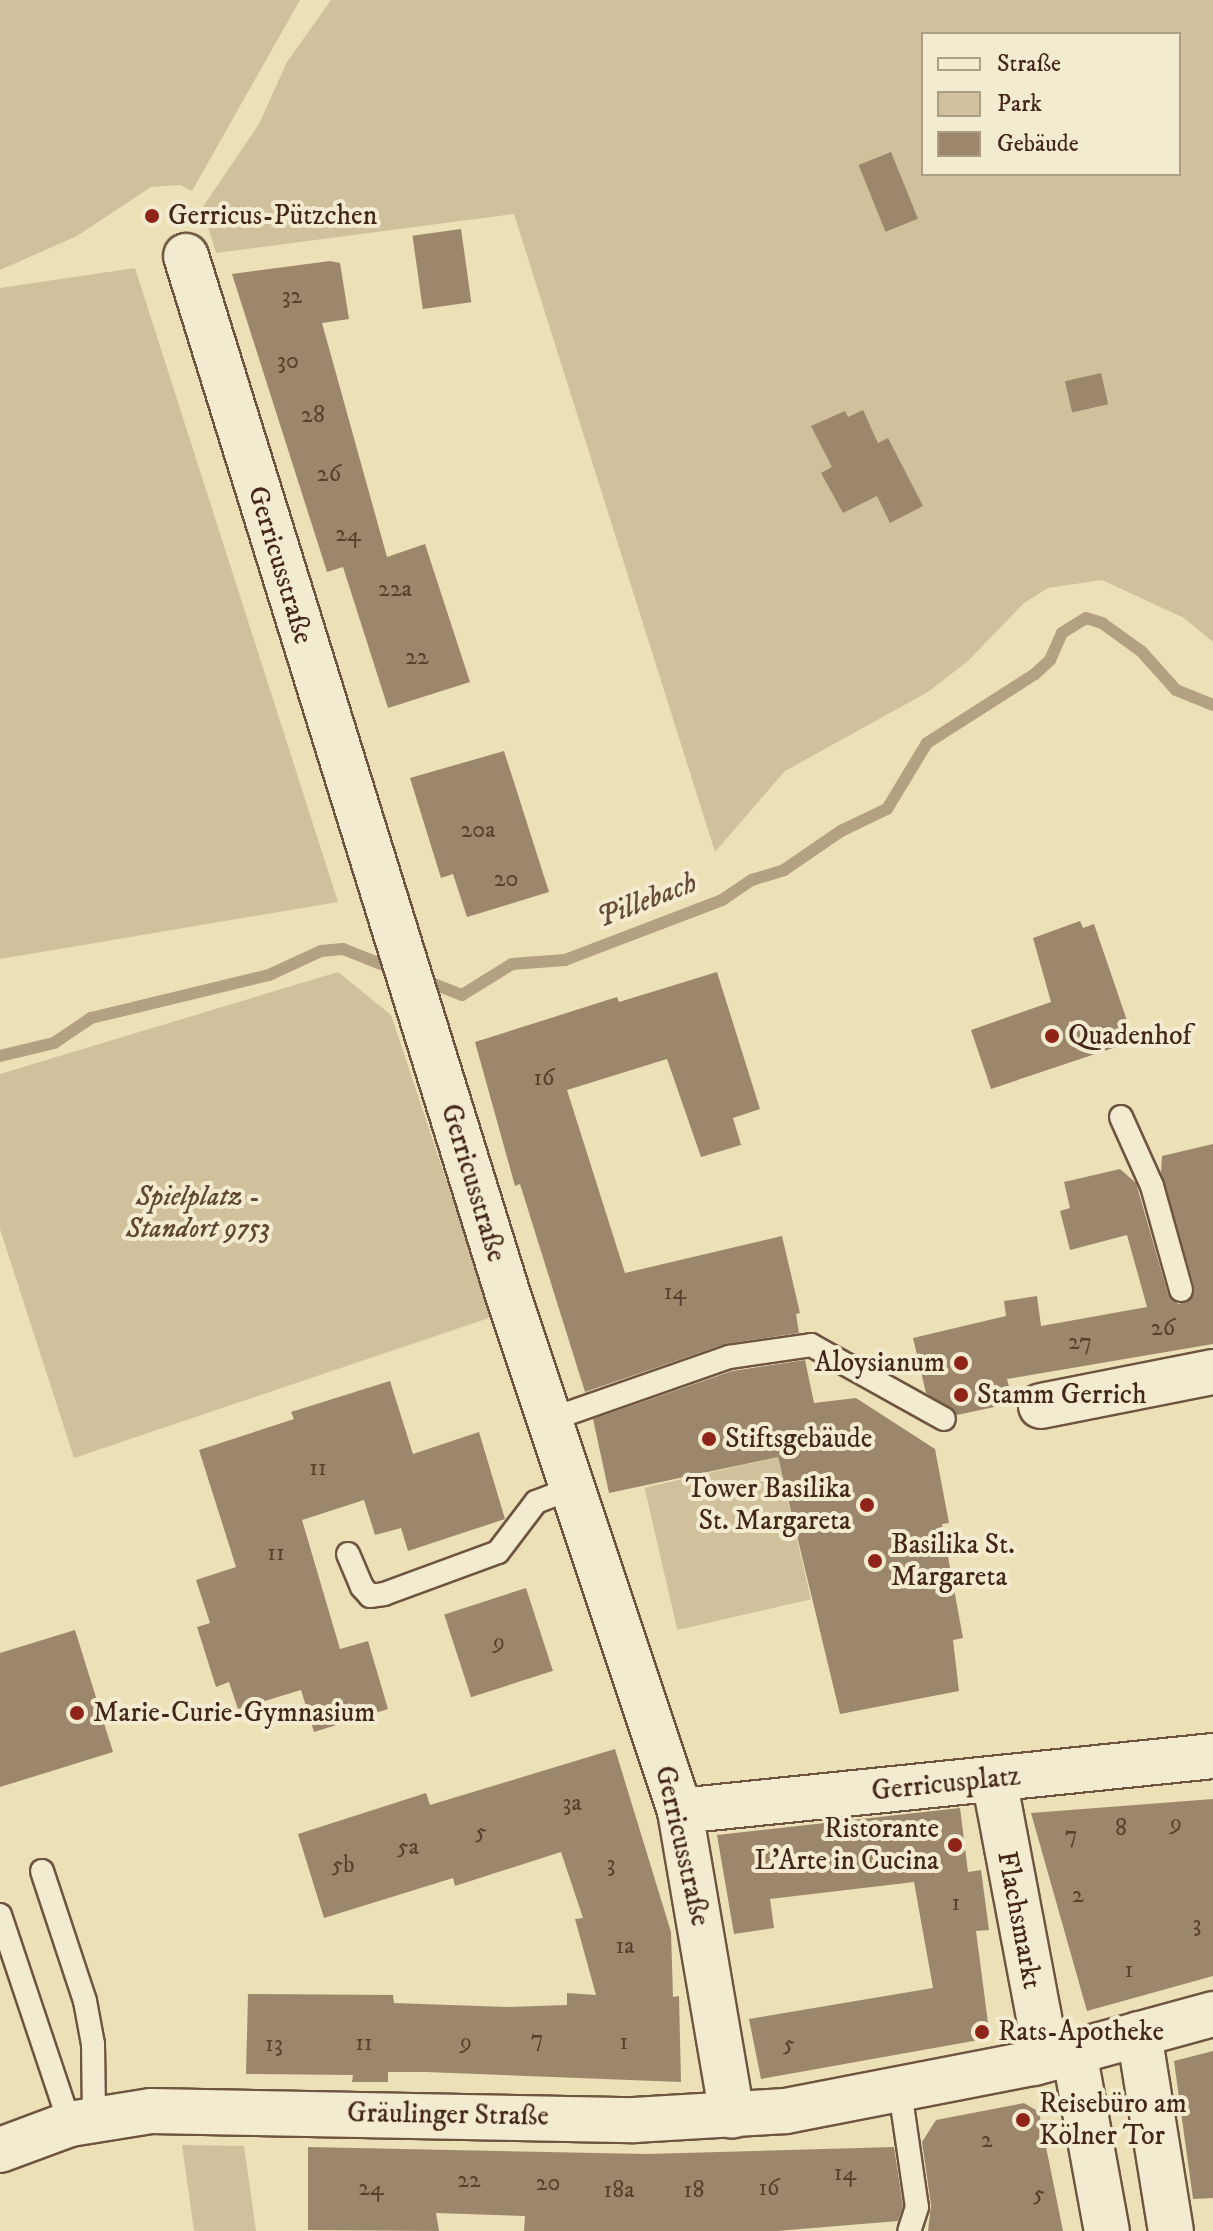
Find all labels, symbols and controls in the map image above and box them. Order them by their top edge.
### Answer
legend [921,32,1181,176]
text: Straße [997,49,1061,79]
text: Park [997,89,1042,119]
text: Gebäude [997,129,1079,159]
place label: Gerricus-Pützchen [168,199,377,233]
marker: Gerricus-Pützchen [143,207,161,225]
house number: 32 [282,283,302,311]
house number: 30 [277,348,299,376]
house number: 28 [301,402,325,430]
house number: 26 [317,461,341,489]
street label: Gerricusstraße [240,482,320,648]
house number: 24 [335,521,361,549]
house number: 22a [378,576,412,604]
house number: 22 [405,644,429,672]
house number: 20a [461,817,495,845]
water label: Pillebach [592,865,702,937]
house number: 20 [494,866,518,894]
place label: Quadenhof [1068,1019,1191,1053]
marker: Quadenhof [1043,1027,1061,1045]
house number: 16 [533,1065,555,1093]
street label: Gerricusstraße [433,1100,513,1266]
park label: Spielplatz - Standort 9753 [126,1180,270,1246]
house number: 14 [664,1279,686,1307]
house number: 26 [1151,1315,1175,1343]
house number: 27 [1068,1329,1092,1357]
place label: Aloysianum [814,1346,945,1380]
marker: Aloysianum [952,1354,970,1372]
place label: Stamm Gerrich [977,1378,1147,1412]
marker: Stamm Gerrich [952,1386,970,1404]
place label: Stiftsgebäude [725,1422,872,1456]
marker: Stiftsgebäude [700,1430,718,1448]
house number: 11 [309,1455,327,1483]
place label: Tower Basilika St. Margareta [686,1472,851,1538]
marker: Tower Basilika St. Margareta [858,1496,876,1514]
place label: Basilika St. Margareta [891,1528,1015,1594]
house number: 11 [267,1540,285,1568]
marker: Basilika St. Margareta [866,1552,884,1570]
house number: 9 [493,1629,505,1657]
place label: Marie-Curie-Gymnasium [93,1696,375,1730]
marker: Marie-Curie-Gymnasium [68,1704,86,1722]
street label: Gerricusplatz [870,1759,1022,1809]
street label: Gerricusstraße [647,1763,717,1929]
house number: 3a [562,1790,582,1818]
house number: 9 [1170,1810,1182,1838]
place label: Ristorante L'Arte in Cucina [754,1812,939,1878]
house number: 8 [1115,1815,1127,1843]
house number: 5 [475,1819,487,1847]
house number: 7 [1065,1822,1077,1850]
house number: 5a [397,1834,419,1862]
marker: Ristorante L'Arte in Cucina [946,1836,964,1854]
street label: Flachsmarkt [989,1848,1049,1992]
house number: 3 [607,1851,615,1879]
house number: 5b [331,1852,355,1880]
house number: 2 [1072,1882,1084,1910]
house number: 1 [952,1890,960,1918]
house number: 3 [1193,1911,1201,1939]
house number: 1a [615,1933,635,1961]
house number: 1 [1125,1957,1133,1985]
place label: Rats-Apotheke [998,2015,1164,2049]
marker: Rats-Apotheke [973,2023,991,2041]
house number: 7 [531,2026,543,2054]
house number: 9 [460,2029,472,2057]
house number: 1 [620,2029,628,2057]
house number: 11 [355,2030,373,2058]
house number: 13 [265,2031,283,2059]
house number: 5 [783,2031,795,2059]
place label: Reisebüro am Kölner Tor [1039,2087,1187,2153]
street label: Gräulinger Straße [347,2096,549,2134]
marker: Reisebüro am Kölner Tor [1014,2111,1032,2129]
house number: 2 [981,2127,993,2155]
house number: 14 [834,2160,856,2188]
house number: 22 [457,2167,481,2195]
house number: 20 [536,2170,560,2198]
house number: 24 [358,2175,384,2203]
house number: 16 [758,2175,780,2203]
house number: 18a [603,2177,635,2205]
house number: 18 [684,2177,704,2205]
house number: 5 [1033,2181,1045,2209]

